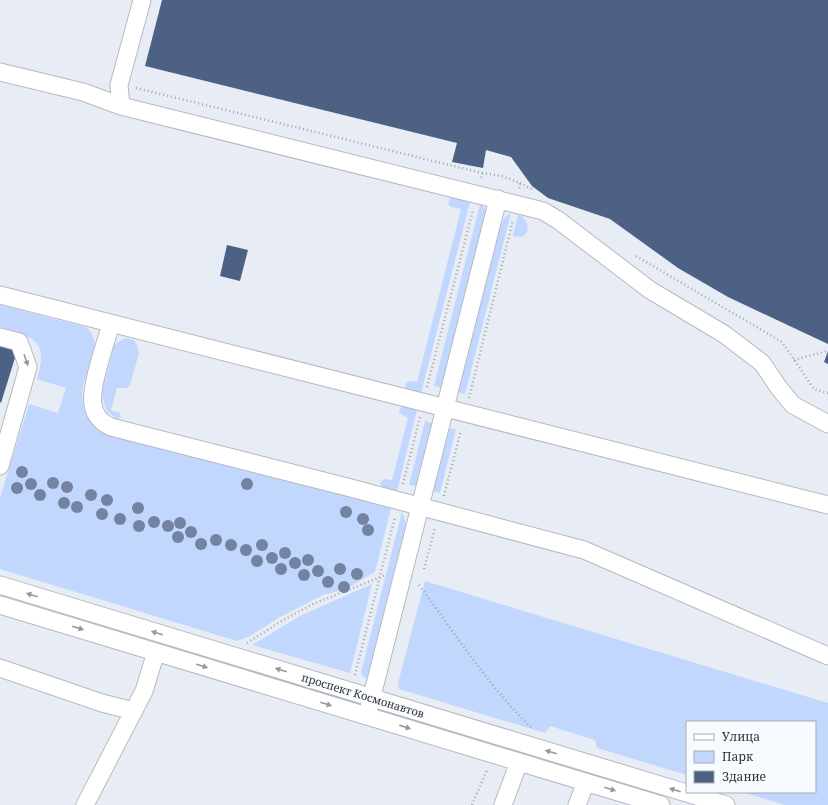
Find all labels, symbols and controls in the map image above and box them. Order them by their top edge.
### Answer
one-way arrow [23,354,29,366]
one-way arrow [26,592,38,598]
one-way arrow [72,625,84,631]
one-way arrow [150,630,162,636]
one-way arrow [196,663,208,669]
one-way arrow [275,667,287,673]
street label: проспект Космонавтов [300,669,426,721]
one-way arrow [321,701,333,707]
legend [686,721,816,793]
one-way arrow [399,724,411,730]
text: Улица [722,728,760,745]
text: Парк [722,748,754,765]
one-way arrow [545,749,557,755]
text: Здание [722,768,766,785]
one-way arrow [604,786,616,792]
one-way arrow [669,787,681,793]

